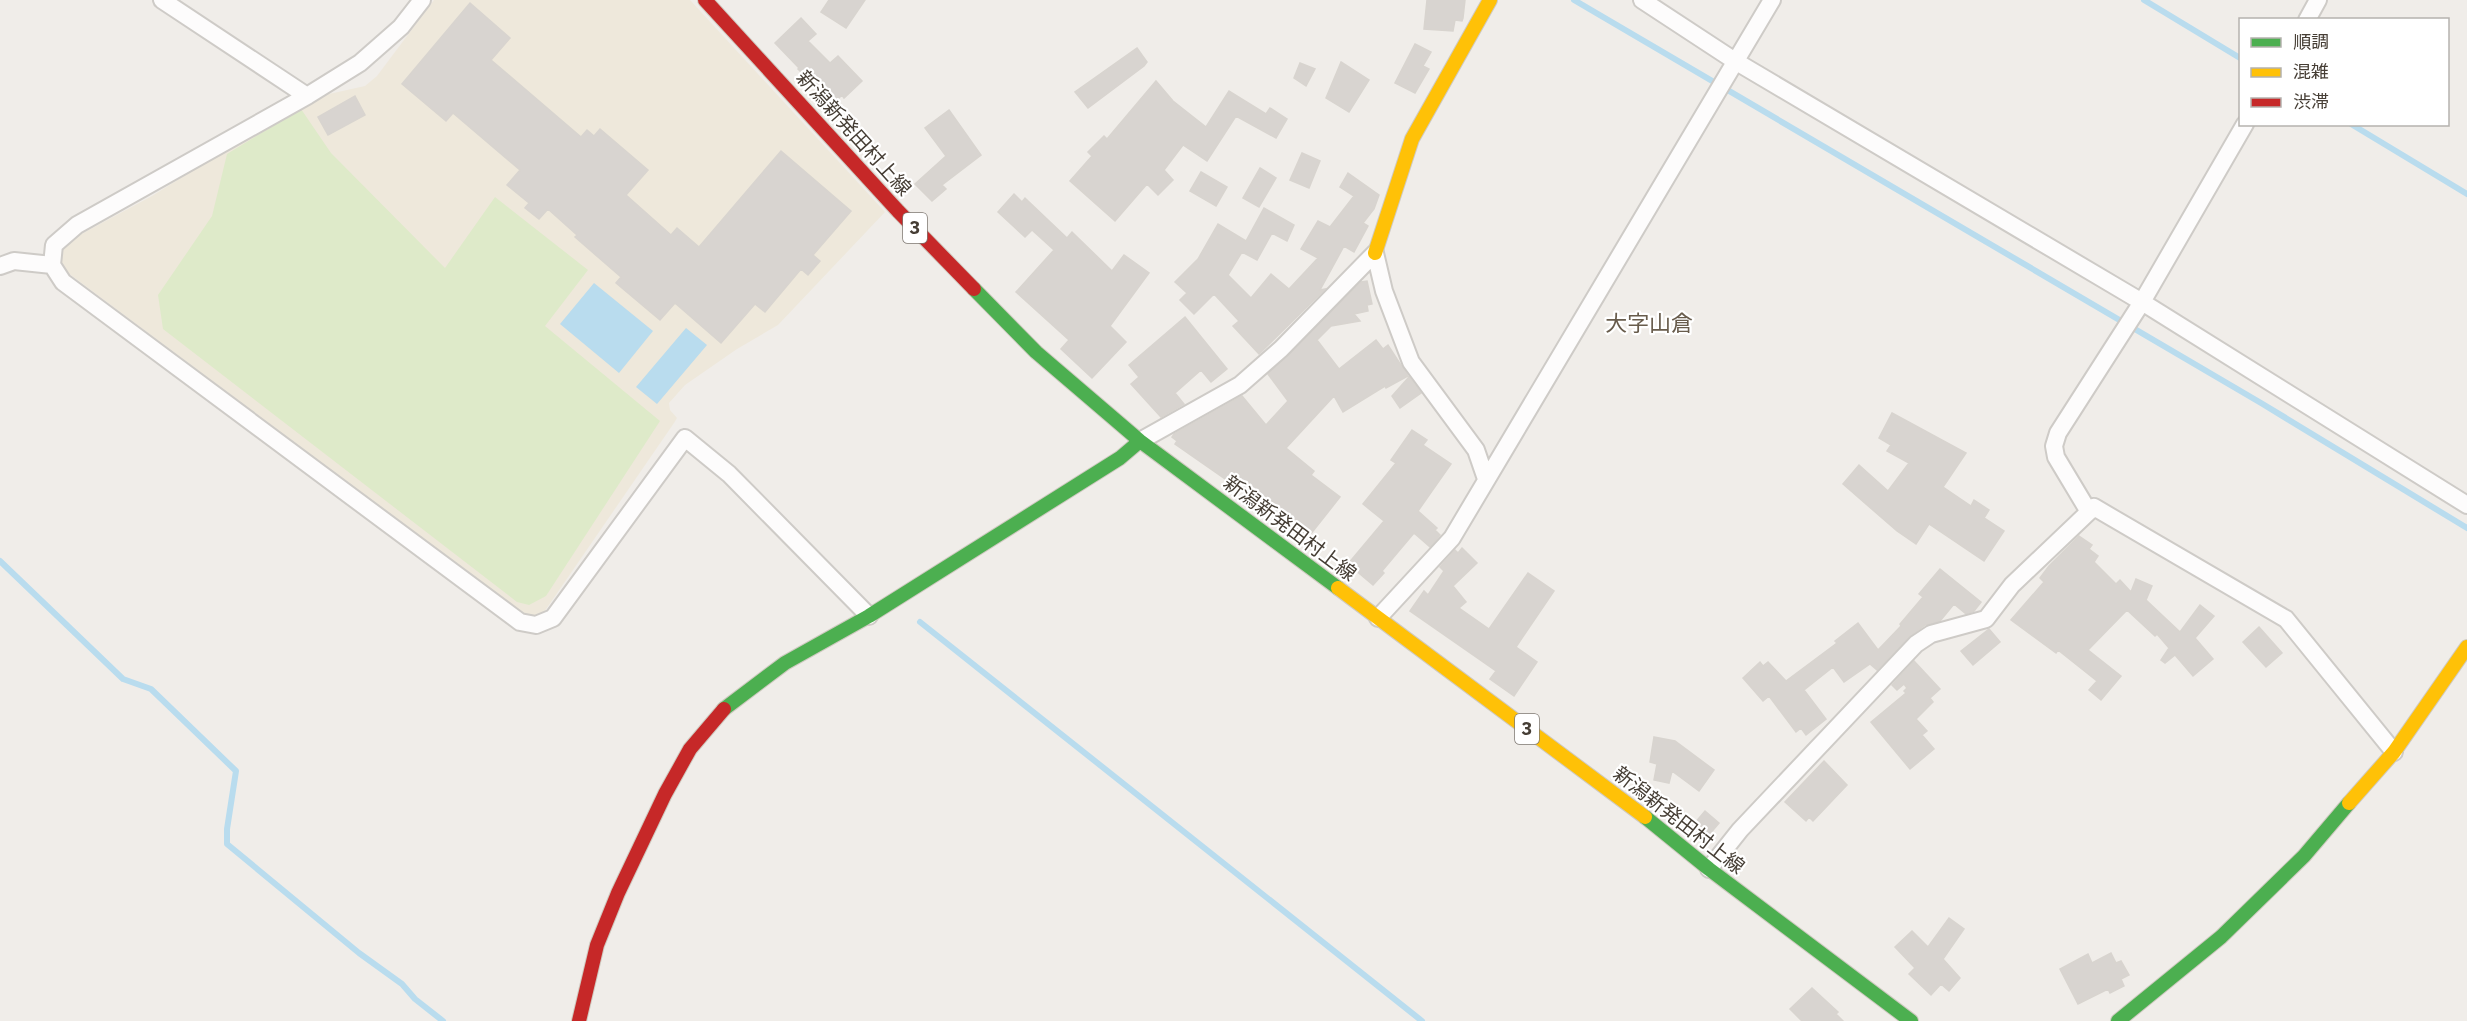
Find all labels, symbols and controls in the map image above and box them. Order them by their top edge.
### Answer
legend [2239,18,2449,126]
text: 順調 [2293,30,2329,53]
text: 混雑 [2293,60,2329,83]
street label: 新潟新発田村上線 [791,64,918,201]
text: 渋滞 [2293,90,2329,113]
road number: 3 [903,213,927,243]
district label: 大字山倉 [1605,308,1693,337]
street label: 新潟新発田村上線 [1218,469,1362,587]
road number: 3 [1515,714,1539,744]
street label: 新潟新発田村上線 [1608,760,1751,879]

